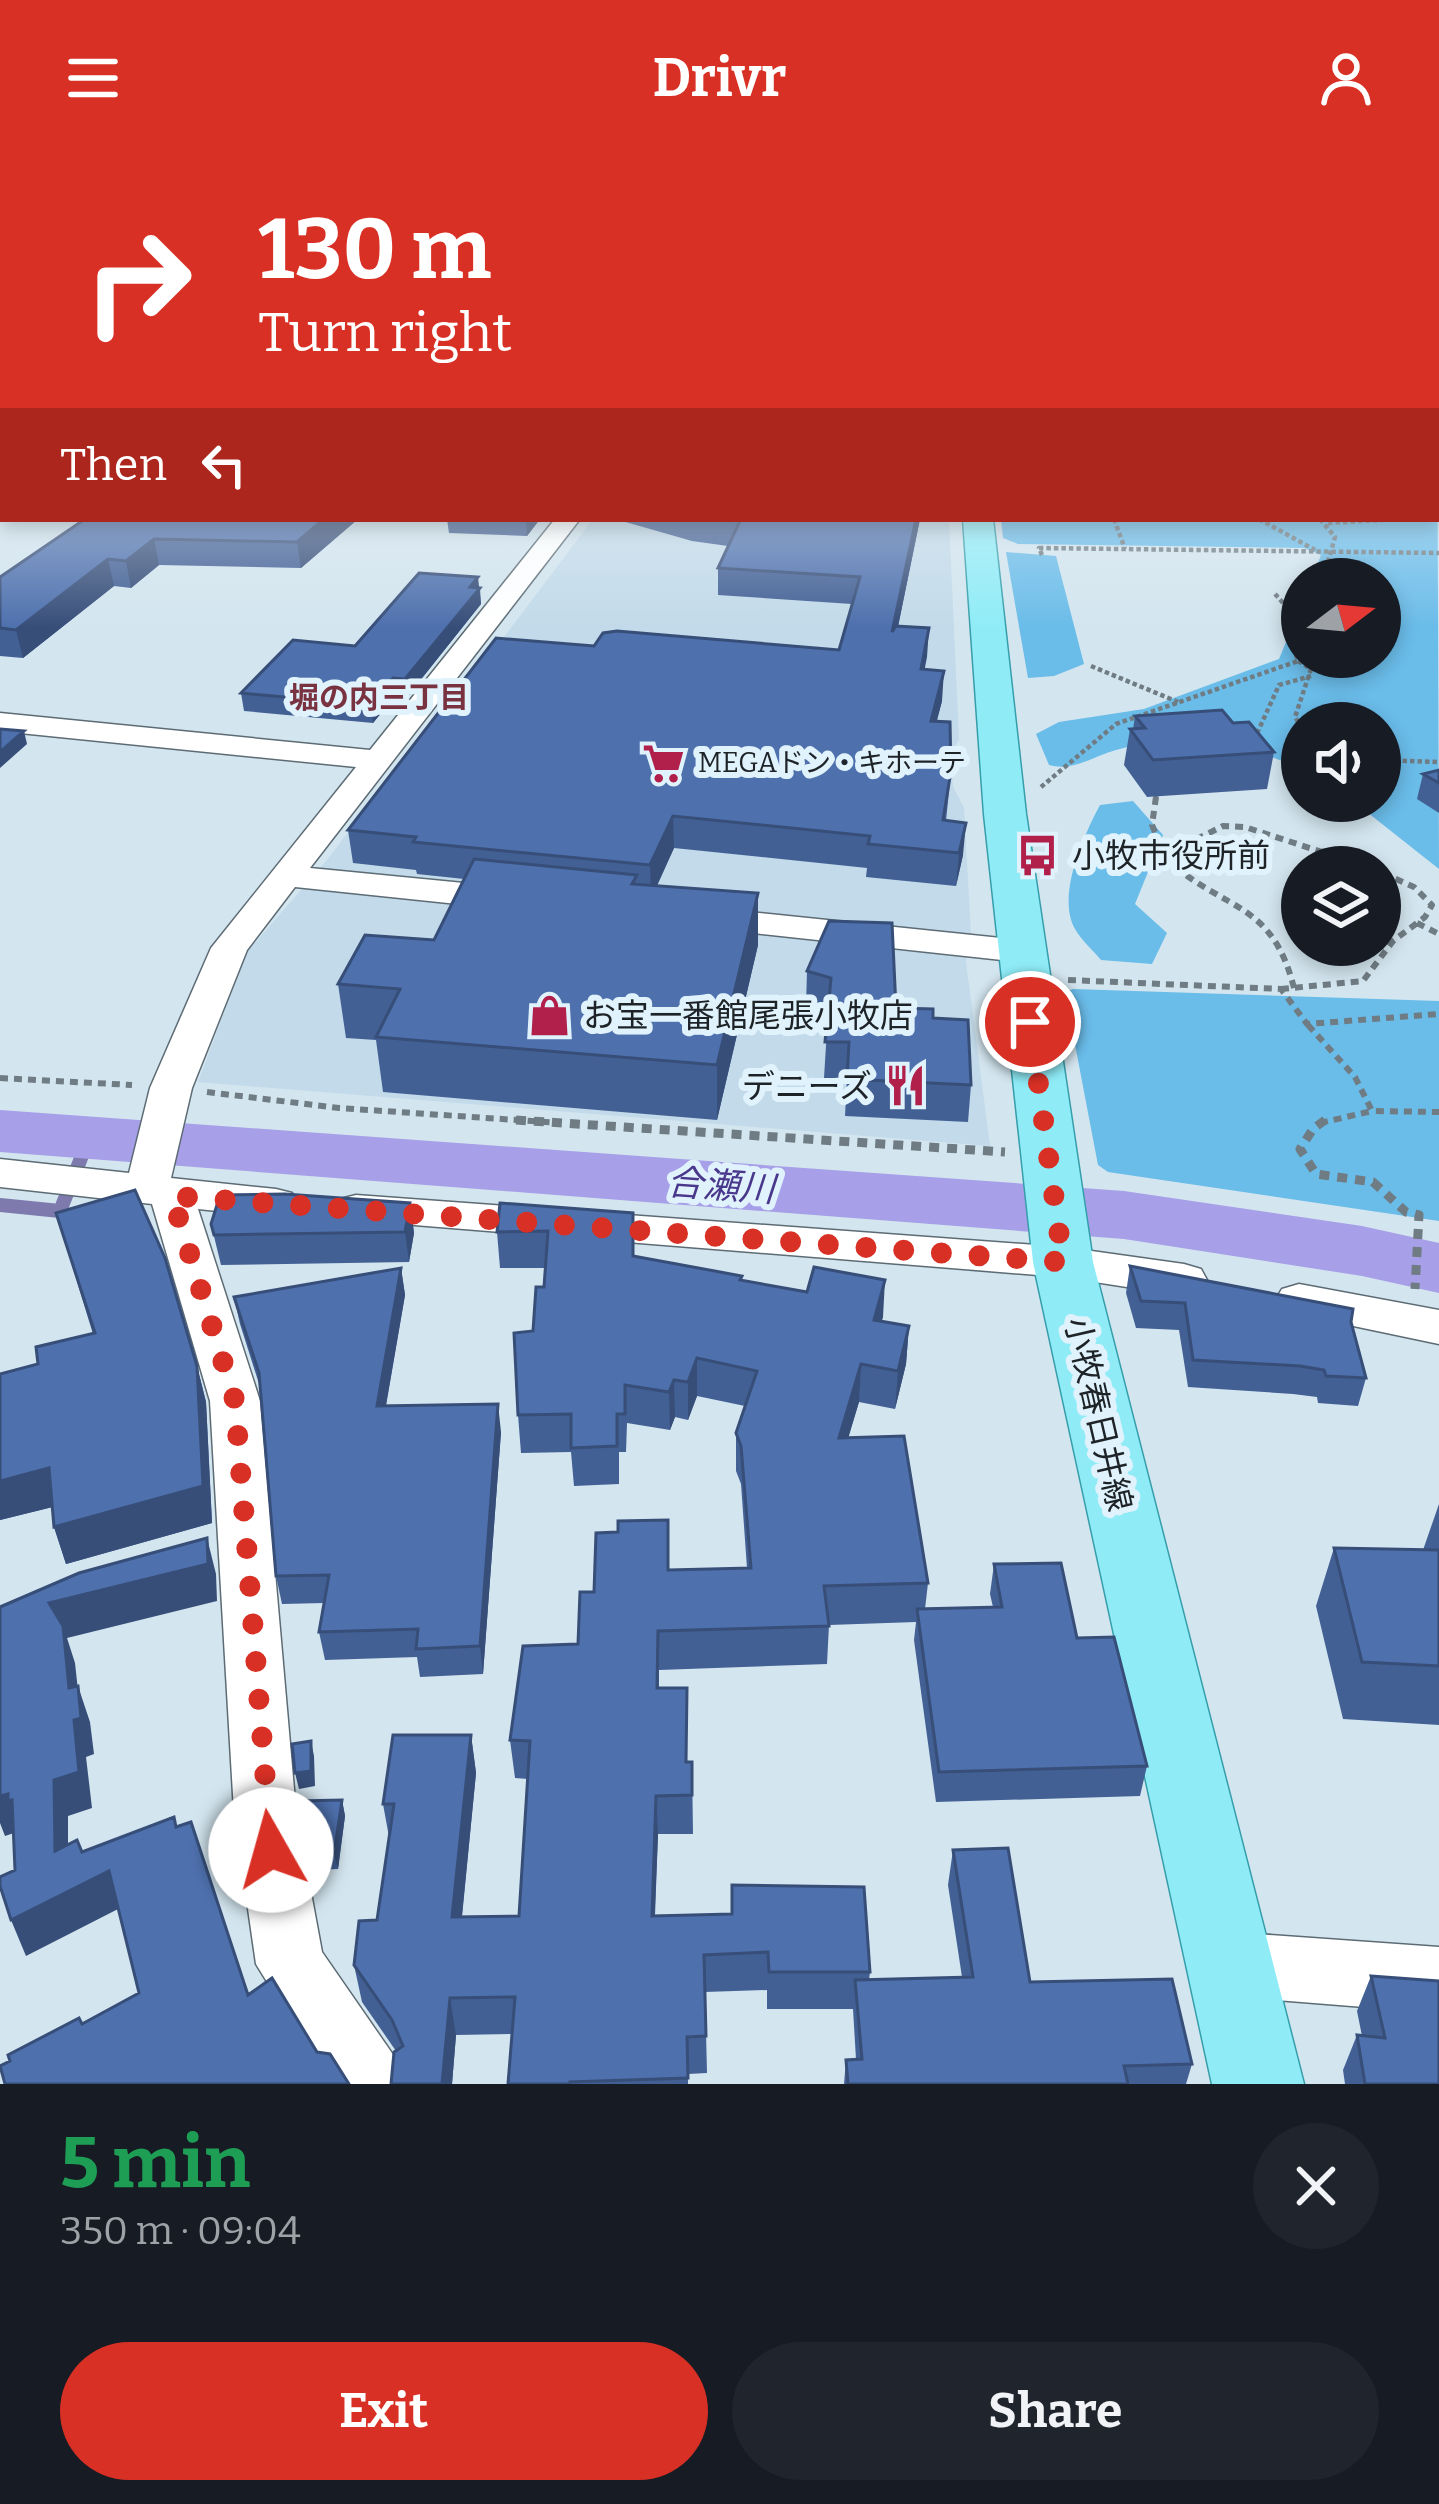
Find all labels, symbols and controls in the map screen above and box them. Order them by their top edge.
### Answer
icon: menu [60,45,126,111]
icon: person [1313,45,1379,111]
text: Drivr [653,46,786,110]
text: 130 m [258,199,491,300]
icon: right [60,204,216,360]
text: Turn right [258,301,512,365]
icon: left [191,432,257,498]
text: Then [60,438,167,492]
north arrow [1281,558,1401,678]
map controls [1281,558,1401,966]
district label: 堀の内三丁目 [289,680,469,716]
button: sound [1281,702,1401,822]
supermarket icon: MEGAドン・キホーテ [641,740,687,786]
place label: MEGAドン・キホーテ [698,747,966,779]
bus stop icon: 小牧市役所前 [1015,832,1061,878]
place label: 小牧市役所前 [1072,836,1270,876]
button: layers [1281,846,1401,966]
pin [979,971,1081,1073]
icon: arrive [997,989,1063,1055]
shop icon: お宝一番館尾張小牧店 [526,992,572,1038]
place label: お宝一番館尾張小牧店 [583,996,913,1036]
restaurant icon: デニーズ [883,1063,929,1109]
place label: デニーズ [742,1067,872,1107]
water label: 合瀬川 [666,1160,780,1212]
street label: 小牧春日井線 [1056,1313,1140,1515]
position arrow [208,1787,334,1913]
text: 5 min [60,2120,250,2206]
button: close [1253,2123,1379,2249]
text: 350 m · 09:04 [60,2208,301,2254]
button: Exit [60,2342,708,2480]
button: Share [732,2342,1379,2480]

